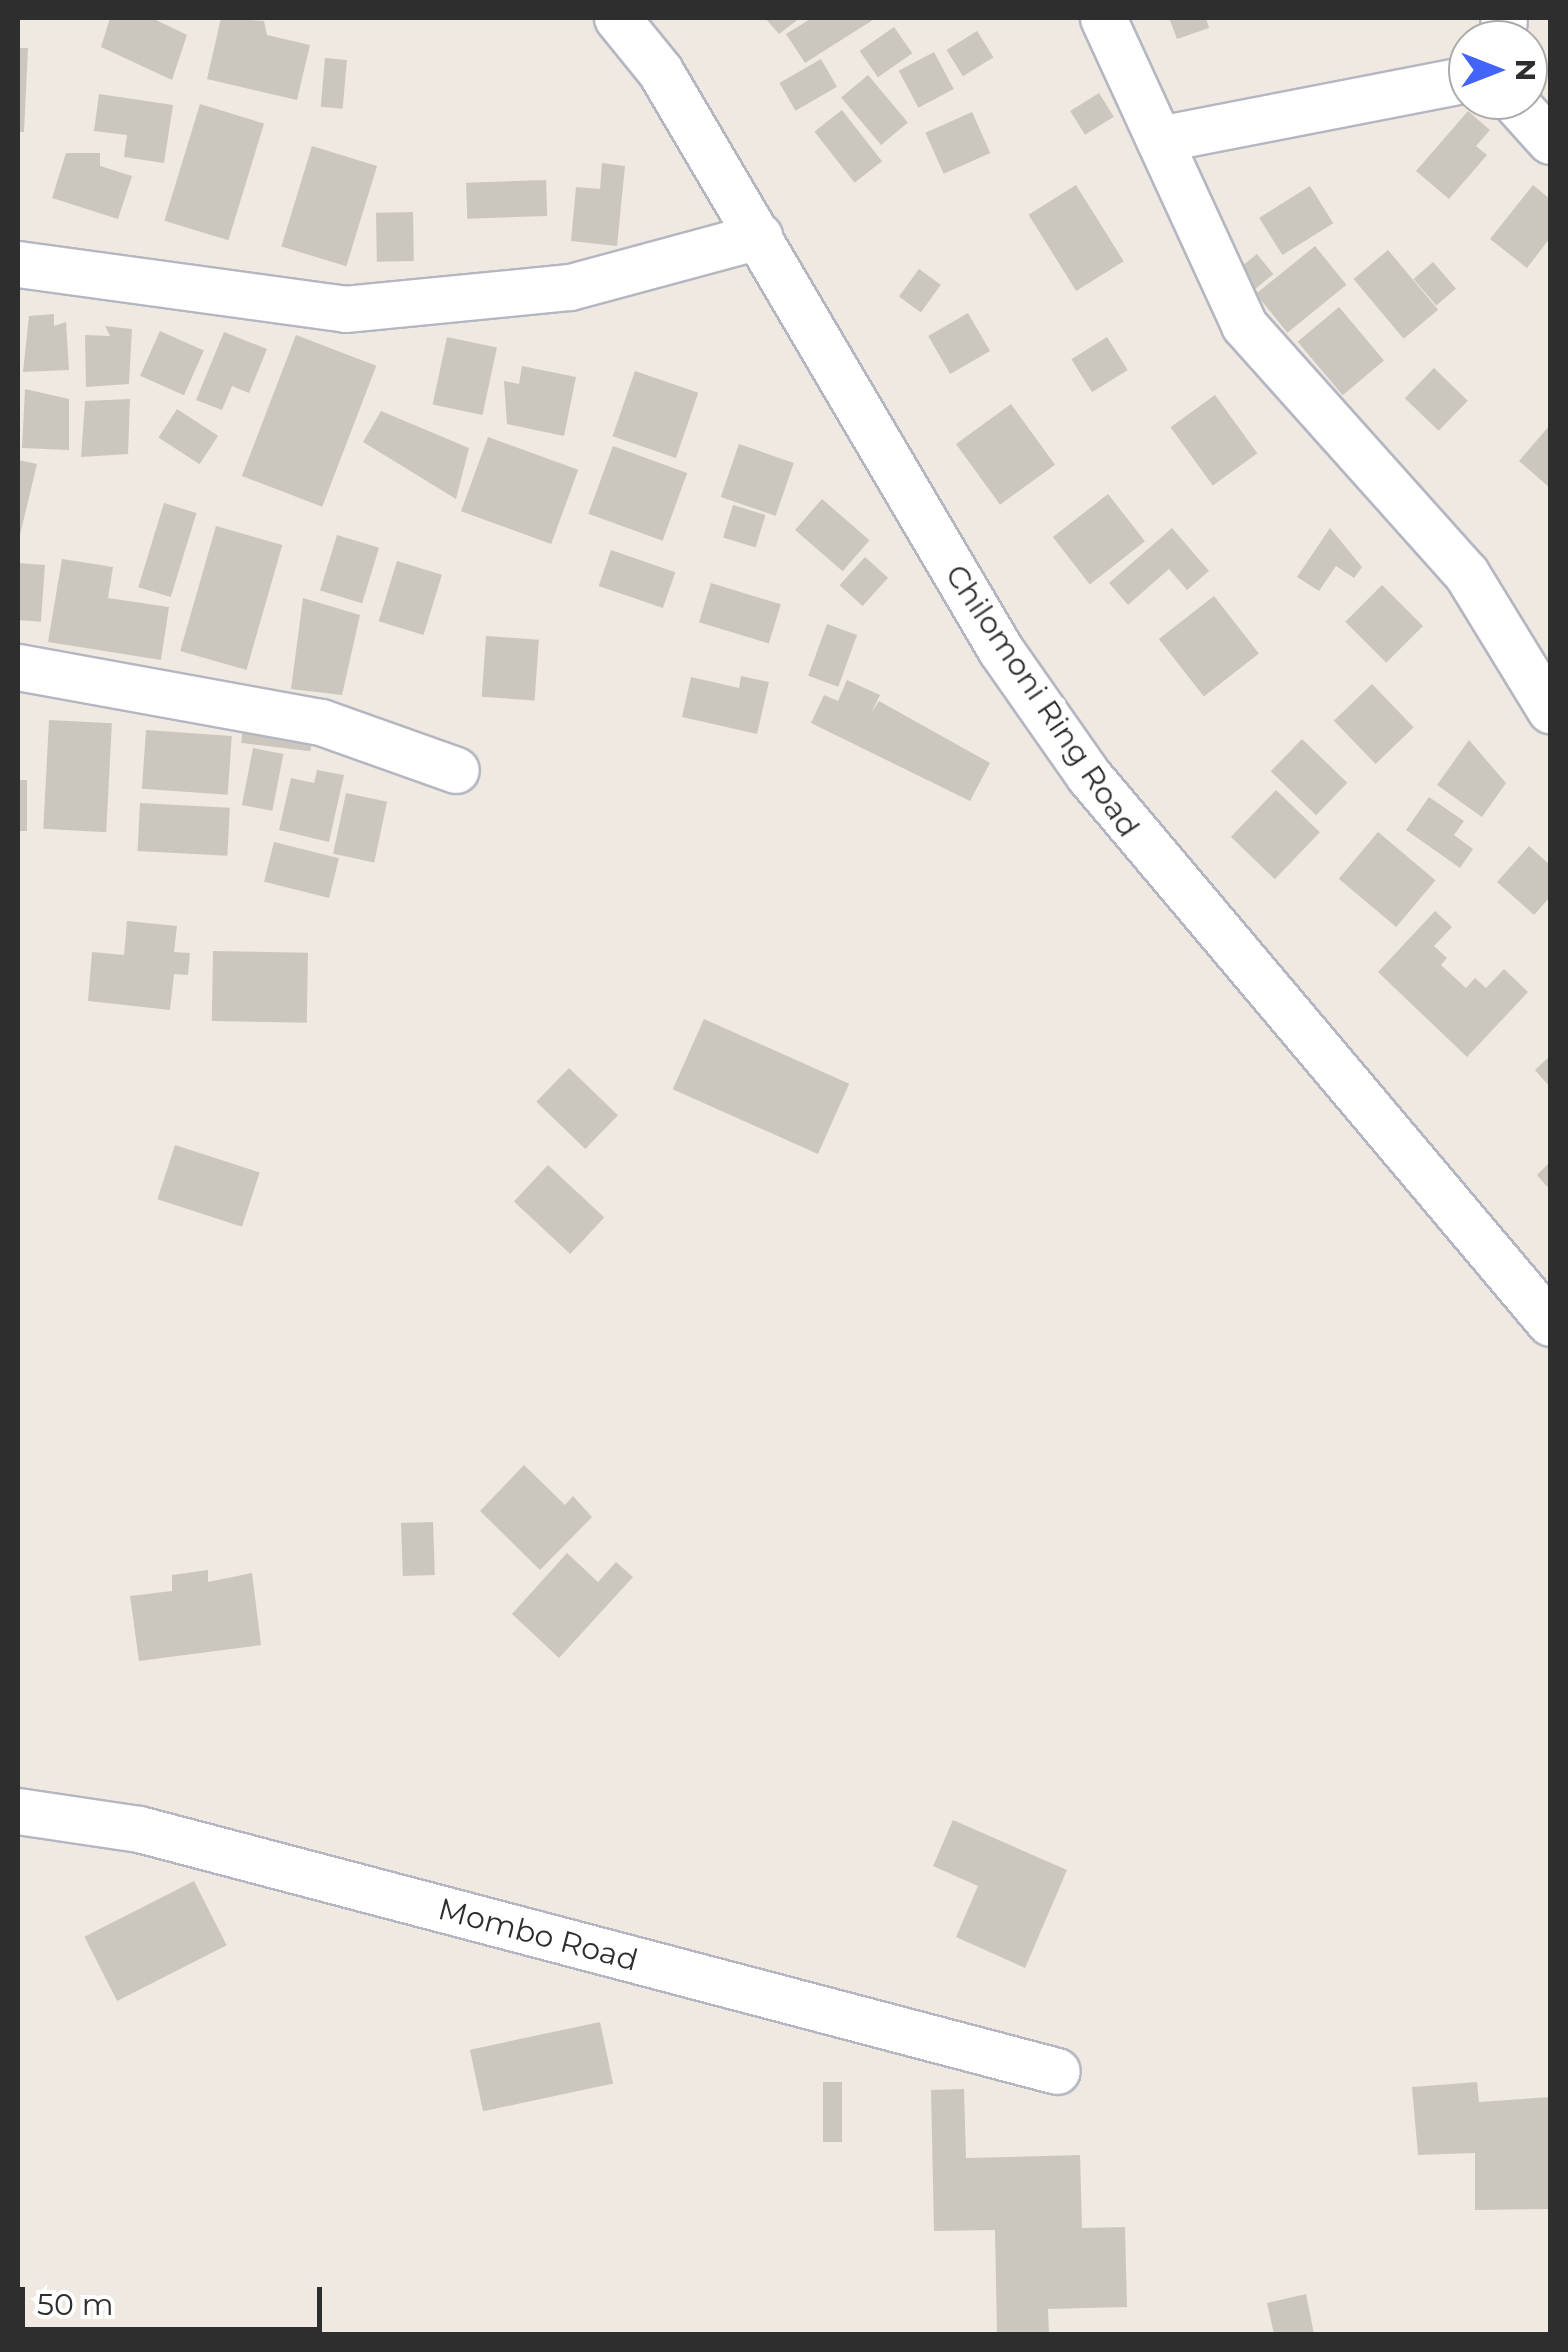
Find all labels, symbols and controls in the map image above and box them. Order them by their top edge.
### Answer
north arrow [1448,20,1548,120]
text: N [1509,59,1543,81]
street label: Chilomoni Ring Road [938,558,1146,844]
street label: Mombo Road [434,1891,642,1979]
scale bar [25,2267,328,2329]
text: 50 m [37,2286,114,2323]

